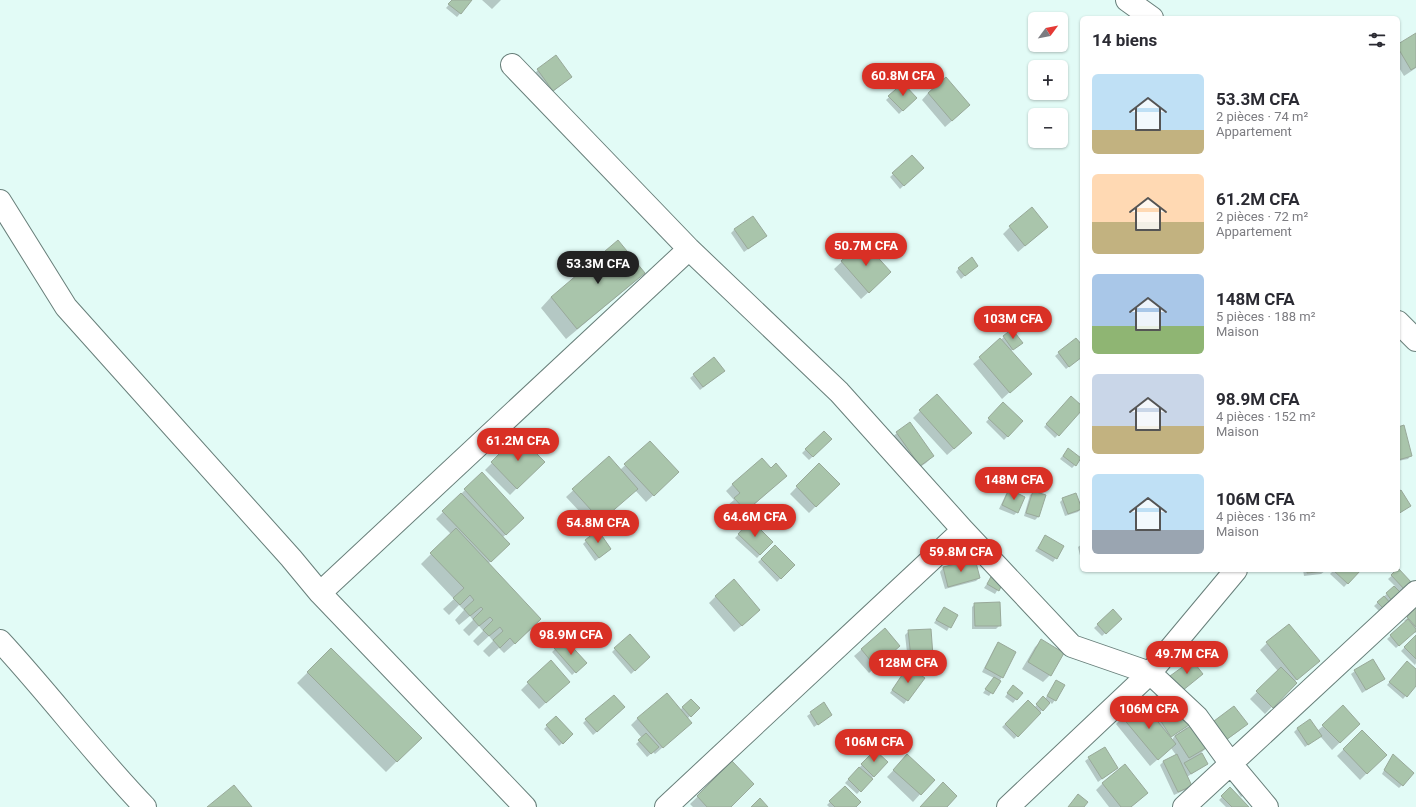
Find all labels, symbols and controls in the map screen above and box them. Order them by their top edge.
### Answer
north arrow [1028,12,1068,52]
map controls [1028,12,1068,148]
icon: filters [1366,29,1388,51]
text: 14 biens [1092,30,1157,50]
button: + [1028,60,1068,100]
pin: 60.8M CFA [857,63,949,97]
text: 60.8M CFA [871,68,935,83]
text: 53.3M CFA [1216,89,1300,109]
icon: home [1124,90,1172,138]
button: − [1028,108,1068,148]
text: 2 pièces · 74 m² [1216,109,1308,124]
text: Appartement [1216,124,1292,139]
text: 61.2M CFA [1216,189,1300,209]
icon: home [1124,190,1172,238]
text: 2 pièces · 72 m² [1216,209,1308,224]
text: Appartement [1216,224,1292,239]
pin: 50.7M CFA [820,233,912,267]
text: 50.7M CFA [834,238,898,253]
pin: 53.3M CFA [552,251,644,285]
text: 53.3M CFA [566,256,630,271]
text: 148M CFA [1216,289,1295,309]
icon: home [1124,290,1172,338]
pin: 103M CFA [972,306,1054,340]
text: 5 pièces · 188 m² [1216,309,1315,324]
text: 103M CFA [983,311,1043,326]
text: Maison [1216,324,1259,339]
text: 98.9M CFA [1216,389,1300,409]
icon: home [1124,390,1172,438]
text: 4 pièces · 152 m² [1216,409,1315,424]
text: Maison [1216,424,1259,439]
pin: 61.2M CFA [472,428,564,462]
text: 61.2M CFA [486,433,550,448]
pin: 148M CFA [973,467,1055,501]
text: 148M CFA [984,472,1044,487]
text: 106M CFA [1216,489,1295,509]
icon: home [1124,490,1172,538]
pin: 64.6M CFA [709,504,801,538]
text: 64.6M CFA [723,509,787,524]
text: 4 pièces · 136 m² [1216,509,1315,524]
pin: 54.8M CFA [552,510,644,544]
text: 54.8M CFA [566,515,630,530]
text: Maison [1216,524,1259,539]
pin: 59.8M CFA [915,539,1007,573]
text: 59.8M CFA [929,544,993,559]
pin: 98.9M CFA [525,622,617,656]
text: 98.9M CFA [539,627,603,642]
pin: 49.7M CFA [1141,641,1233,675]
text: 49.7M CFA [1155,646,1219,661]
pin: 128M CFA [867,650,949,684]
text: 128M CFA [878,655,938,670]
pin: 106M CFA [1108,696,1190,730]
text: 106M CFA [1119,701,1179,716]
pin: 106M CFA [833,729,915,763]
text: 106M CFA [844,734,904,749]

